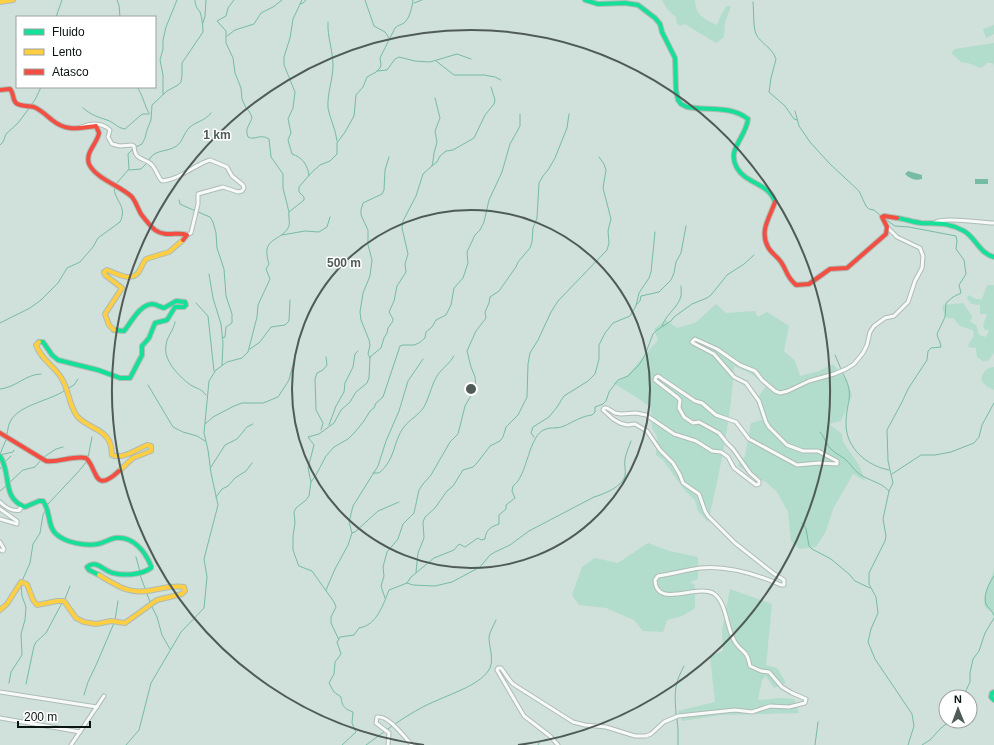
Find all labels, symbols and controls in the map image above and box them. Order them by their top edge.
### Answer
legend [16,16,156,88]
text: Fluido [52,25,85,39]
text: Lento [52,45,82,59]
text: Atasco [52,65,89,79]
text: 1 km [203,128,231,142]
text: 500 m [327,256,361,270]
centre of rings [464,382,478,396]
north arrow [938,689,978,729]
text: N [954,693,962,705]
scale bar [18,703,90,729]
text: 200 m [24,710,57,724]

